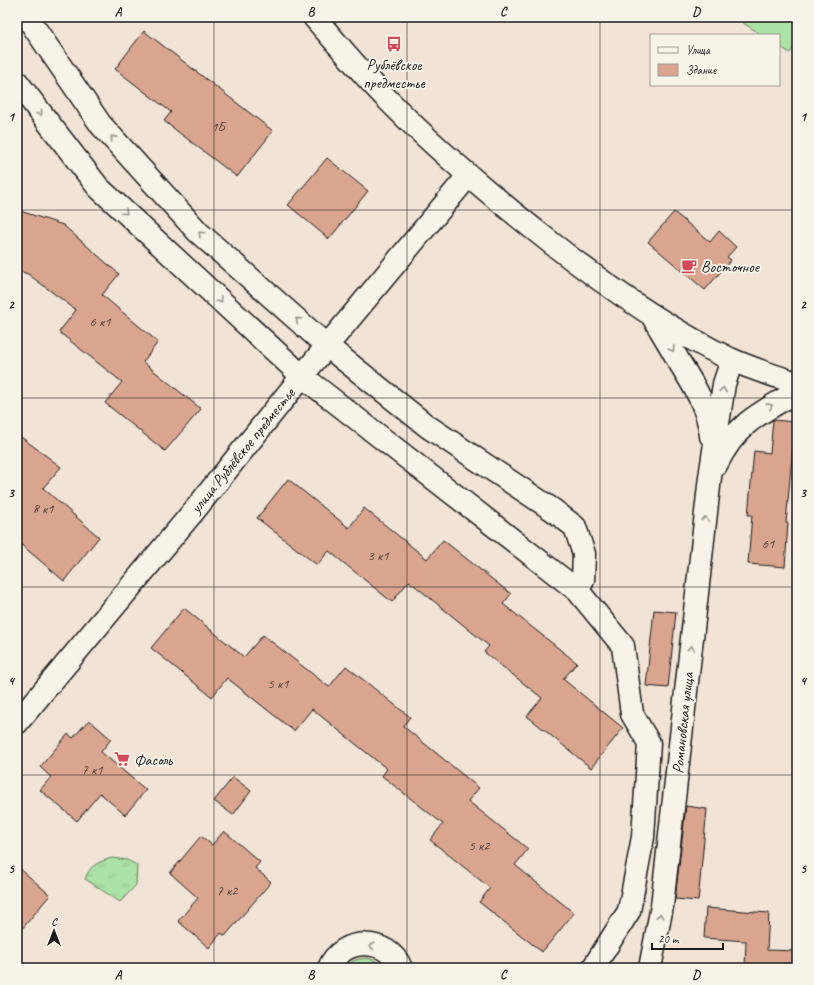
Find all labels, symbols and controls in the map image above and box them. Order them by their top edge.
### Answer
text: A [115,4,123,20]
text: B [308,4,316,20]
text: C [500,4,508,20]
text: D [692,4,701,20]
legend [650,34,780,86]
bus stop icon: Рублёвское предместье [385,35,403,53]
text: Улица [686,42,711,58]
place label: Рублёвское предместье [363,55,426,93]
text: Здание [686,62,717,78]
text: 1 [8,109,16,125]
one-way arrow [36,109,43,116]
text: 1 [800,109,808,125]
house number: 1Б [211,118,228,135]
one-way arrow [110,135,118,143]
one-way arrow [120,207,127,214]
one-way arrow [198,231,206,239]
cafe icon: Восточное [680,257,698,275]
place label: Восточное [701,257,761,277]
one-way arrow [215,296,223,303]
text: 2 [8,297,15,313]
text: 2 [800,297,807,313]
house number: 6 к1 [89,313,111,330]
one-way arrow [295,318,303,325]
one-way arrow [667,345,674,352]
street label: улица Рублёвское предместье [185,383,301,518]
one-way arrow [718,387,727,393]
one-way arrow [766,404,774,411]
text: 3 [8,485,15,501]
text: 3 [800,485,807,501]
house number: 8 к1 [32,500,54,517]
one-way arrow [701,515,710,522]
house number: 61 [762,535,775,552]
house number: 3 к1 [367,547,389,564]
one-way arrow [686,645,695,651]
street label: Романовская улица [668,670,698,775]
text: 4 [8,673,16,689]
text: 4 [800,673,808,689]
house number: 5 к1 [267,675,289,692]
supermarket icon: Фасоль [113,750,131,768]
place label: Фасоль [134,750,173,770]
house number: 7 к1 [81,761,103,778]
house number: 5 к2 [468,837,491,854]
text: 5 [8,861,15,877]
text: 5 [800,861,807,877]
house number: 7 к2 [216,882,239,899]
north arrow [34,911,74,951]
one-way arrow [655,913,664,919]
text: С [51,914,58,928]
scale bar [652,925,723,951]
text: 20 m [658,931,680,947]
one-way arrow [369,942,375,951]
text: A [115,967,123,983]
text: B [308,967,316,983]
text: C [500,967,508,983]
text: D [692,967,701,983]

